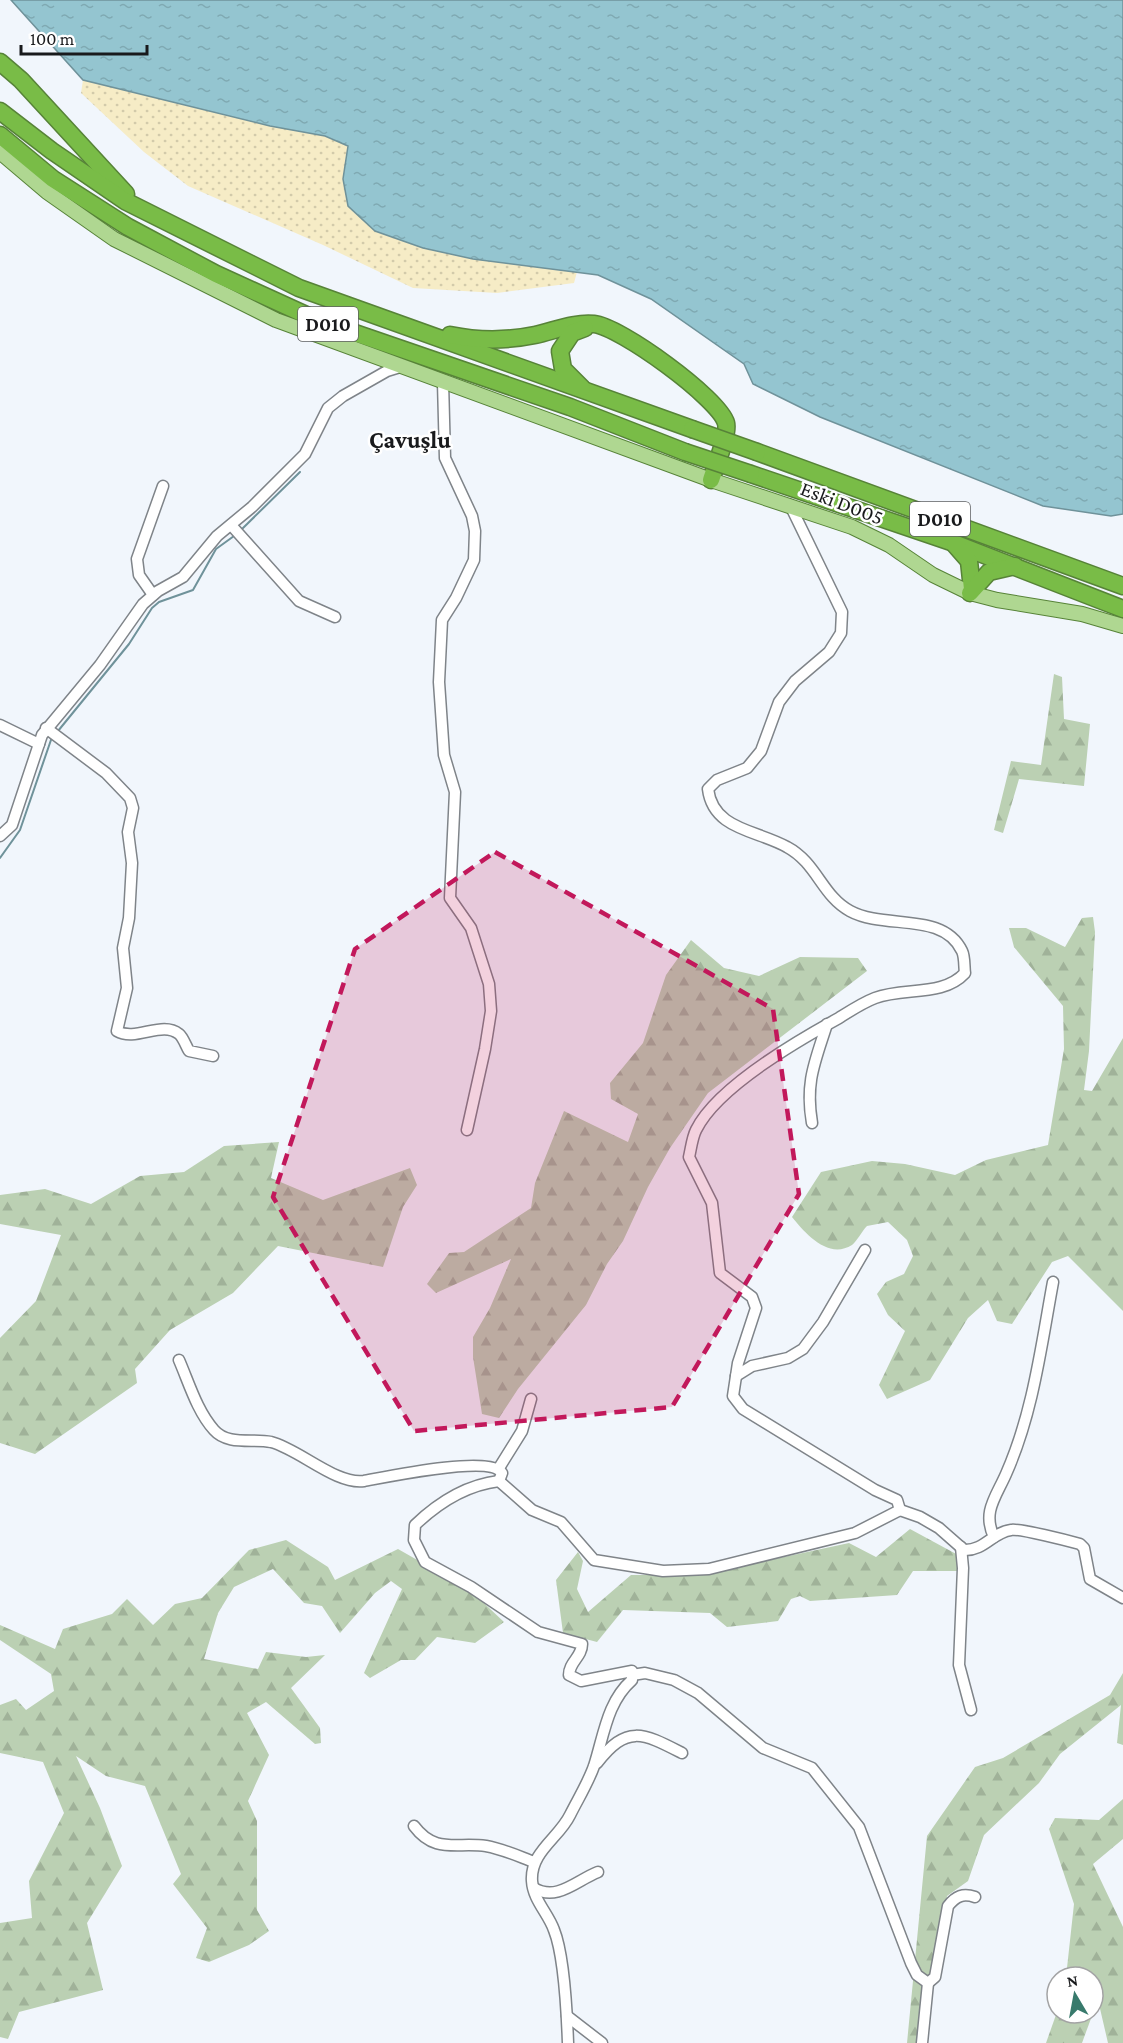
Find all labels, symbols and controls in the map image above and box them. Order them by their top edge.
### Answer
scale bar [21,18,147,56]
text: 100 m [30,29,75,49]
road number: D010 [298,307,358,341]
district label: Çavuşlu [369,426,451,453]
street label: Eski D005 [797,476,887,530]
road number: D010 [910,502,970,536]
north arrow [1045,1965,1105,2025]
text: N [1066,1971,1079,1990]

